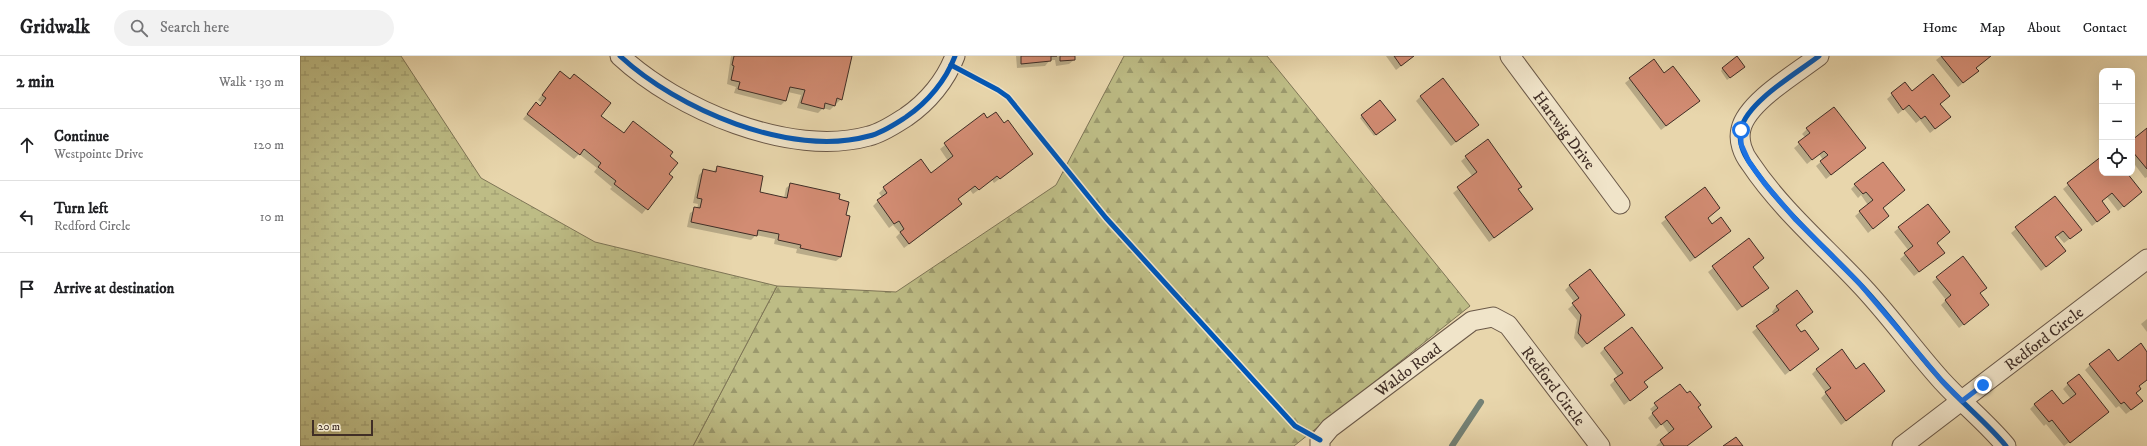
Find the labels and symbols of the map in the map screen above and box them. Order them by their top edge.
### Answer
street label: Hartwig Drive [1528,87,1600,174]
route start [1732,121,1750,139]
street label: Redford Circle [2001,302,2088,375]
street label: Waldo Road [1371,339,1445,402]
street label: Redford Circle [1517,343,1590,430]
route end [1974,376,1992,394]
scale bar [312,418,373,437]

